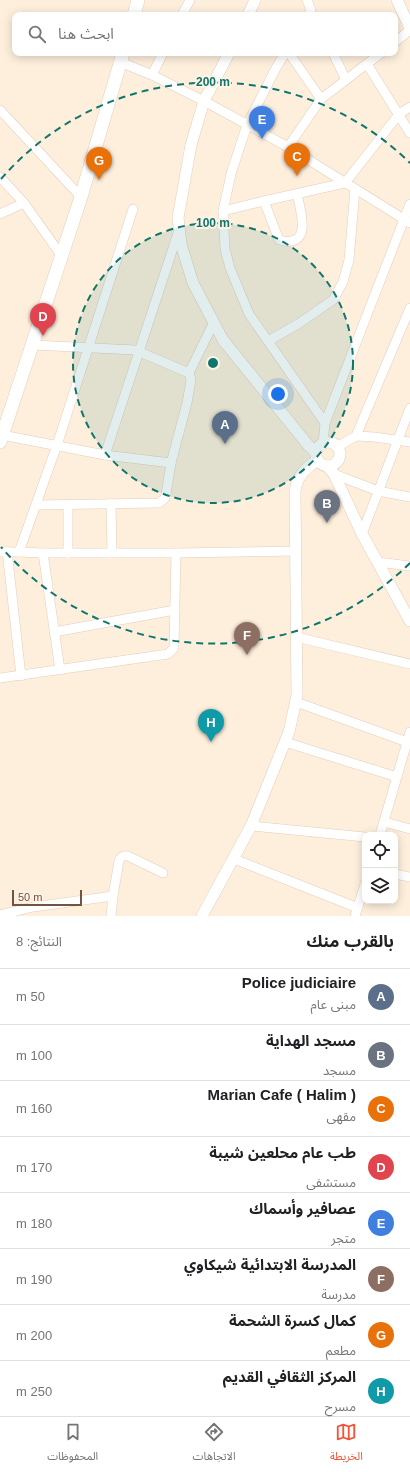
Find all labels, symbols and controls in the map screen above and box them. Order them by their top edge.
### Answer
search box [12,12,398,56]
icon: search [26,23,48,45]
text: ابحث هنا [58,25,114,42]
text: 200 m [196,75,230,89]
pin: E [249,106,275,139]
pin: C [284,143,310,176]
pin: G [86,147,112,180]
text: 100 m [196,216,230,230]
pin: D [30,303,56,336]
centre of rings [206,356,220,370]
your location [268,384,288,404]
pin: A [212,411,238,444]
pin: B [314,490,340,523]
pin: F [234,622,260,655]
pin: H [198,709,224,742]
map controls [362,832,398,904]
button: locate [362,832,398,868]
button: layers [362,868,398,904]
scale bar [12,888,82,907]
text: 50 m [18,891,42,903]
text: بالقرب منك [306,932,394,951]
text: النتائج: 8 [16,934,62,949]
text: Police judiciaire [242,974,356,991]
text: 50 m [16,989,45,1004]
text: A [376,989,386,1004]
text: مبنى عام [310,997,356,1012]
text: مسجد الهداية [266,1032,356,1049]
text: 100 m [16,1048,52,1063]
text: B [376,1048,386,1063]
text: مسجد [323,1063,356,1078]
text: ( Halim ) Marian Cafe [208,1086,356,1103]
text: 160 m [16,1101,52,1116]
text: C [376,1101,386,1116]
text: مقهى [327,1109,356,1124]
text: طب عام محلعين شيبة [209,1144,356,1161]
text: 170 m [16,1160,52,1175]
text: D [376,1160,386,1175]
text: مستشفى [306,1175,356,1190]
text: عصافير وأسماك [249,1200,356,1217]
text: 180 m [16,1216,52,1231]
text: E [377,1216,385,1231]
text: متجر [331,1231,356,1246]
text: المدرسة الابتدائية شيكاوي [184,1256,356,1273]
text: 190 m [16,1272,52,1287]
text: F [377,1272,385,1287]
text: مدرسة [321,1287,356,1302]
text: كمال كسرة الشحمة [229,1312,356,1329]
text: 200 m [16,1328,52,1343]
text: G [376,1328,386,1343]
text: مطعم [326,1343,356,1358]
text: المركز الثقافي القديم [223,1368,356,1385]
text: 250 m [16,1384,52,1399]
text: H [376,1384,386,1399]
text: مسرح [325,1399,356,1414]
tab: المحفوظات [47,1421,98,1468]
tab: الاتجاهات [193,1421,236,1468]
tab: الخريطة [330,1421,363,1468]

